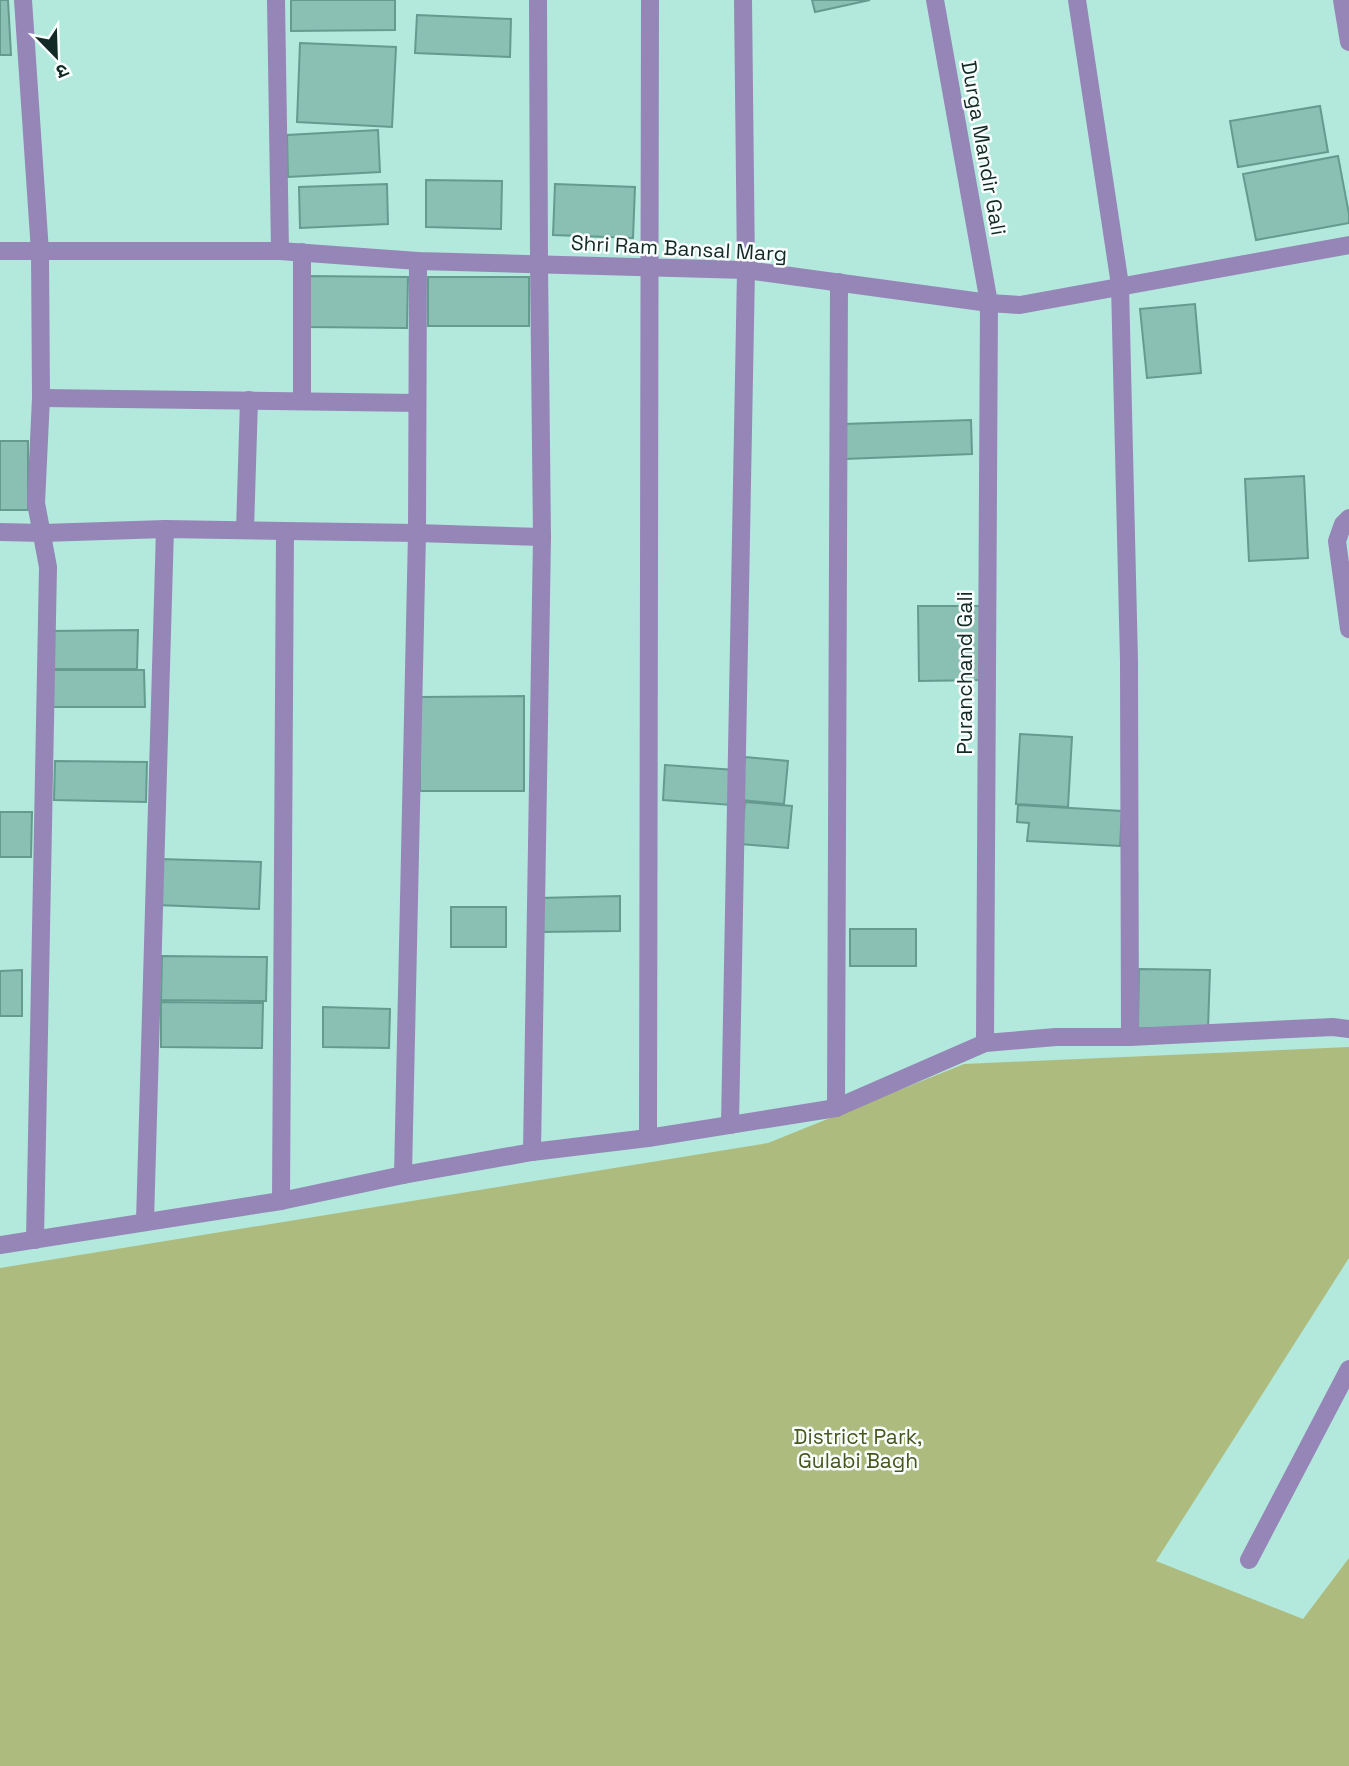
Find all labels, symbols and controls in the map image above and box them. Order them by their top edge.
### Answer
north arrow [21,21,91,91]
text: उ [52,58,72,85]
street label: Durga Mandir Gali [955,59,1013,237]
street label: Shri Ram Bansal Marg [570,229,788,267]
street label: Puranchand Gali [951,591,978,755]
park label: District Park, Gulabi Bagh [794,1423,922,1474]

